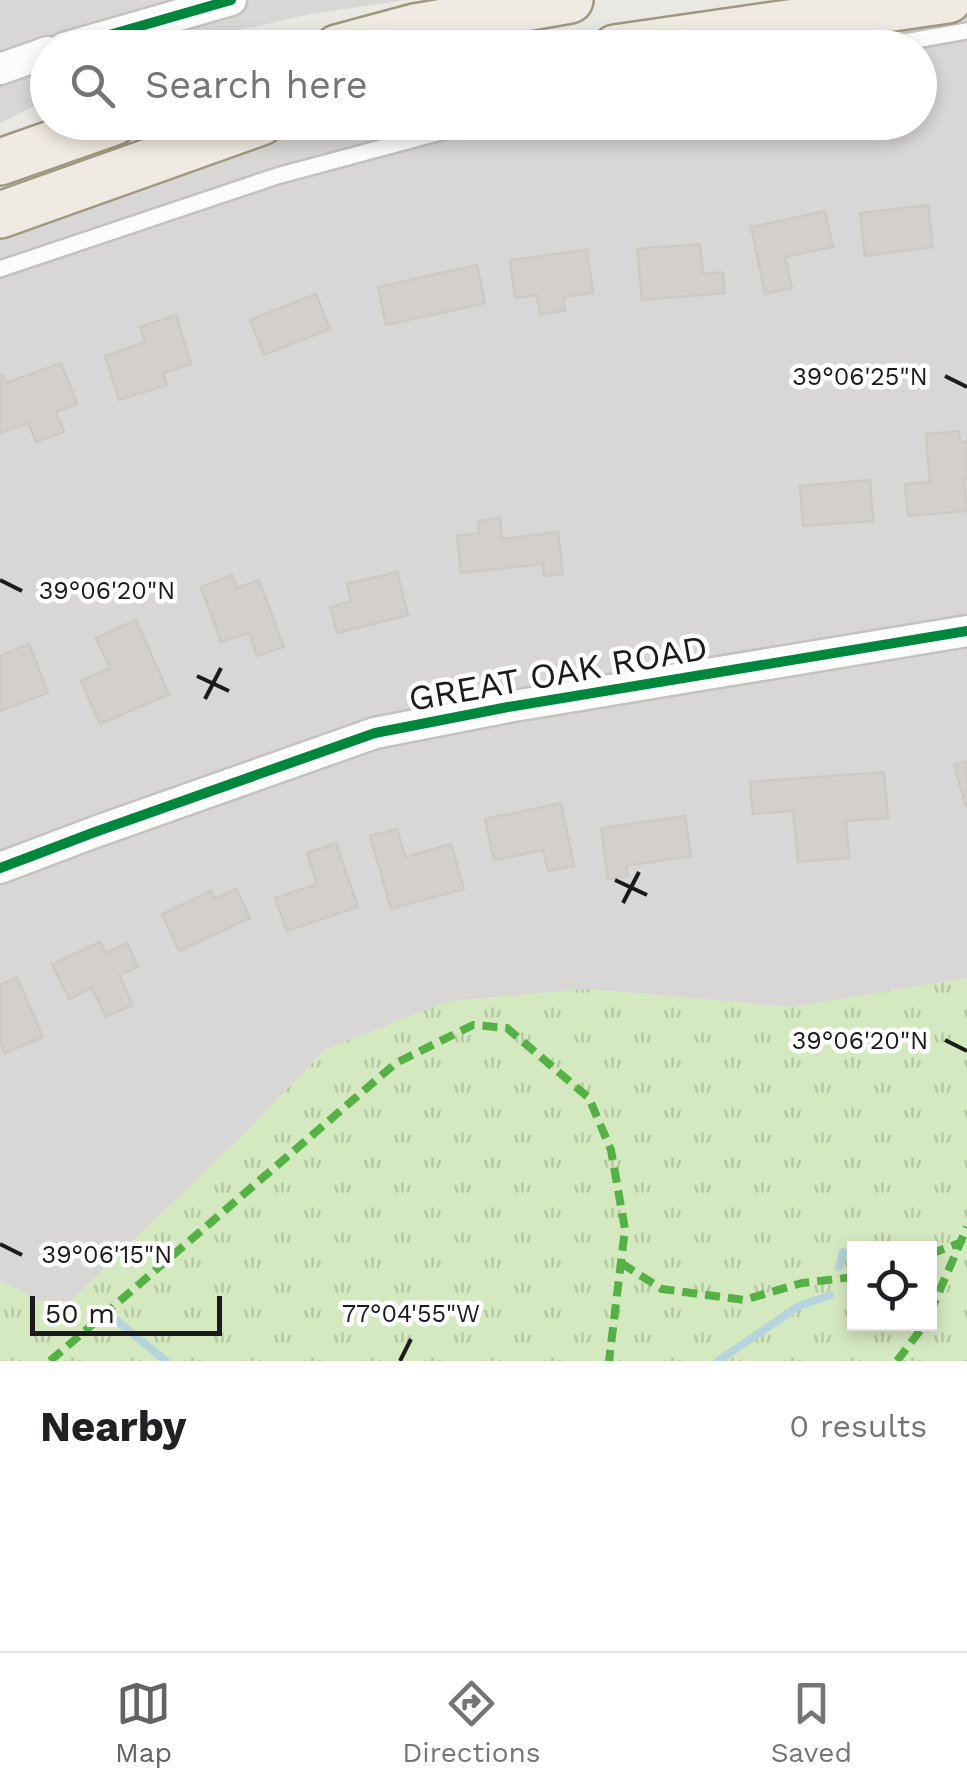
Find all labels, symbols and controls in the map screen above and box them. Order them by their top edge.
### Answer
search box [30,30,937,140]
icon: search [65,58,120,113]
text: Search here [145,63,368,107]
text: 39°06'25"N [792,362,928,391]
text: 39°06'20"N [39,576,175,605]
street label: GREAT OAK ROAD [405,626,711,720]
text: 39°06'20"N [792,1026,928,1055]
text: 39°06'15"N [42,1240,172,1269]
map controls [847,1241,937,1331]
button: locate [847,1241,937,1331]
scale bar [30,1291,222,1336]
text: 50 m [45,1297,115,1330]
text: 77°04'55"W [342,1299,480,1328]
text: Nearby [40,1402,187,1451]
text: 0 results [789,1407,927,1445]
tab: Map [115,1676,172,1769]
tab: Directions [402,1676,541,1769]
tab: Saved [771,1676,852,1769]

